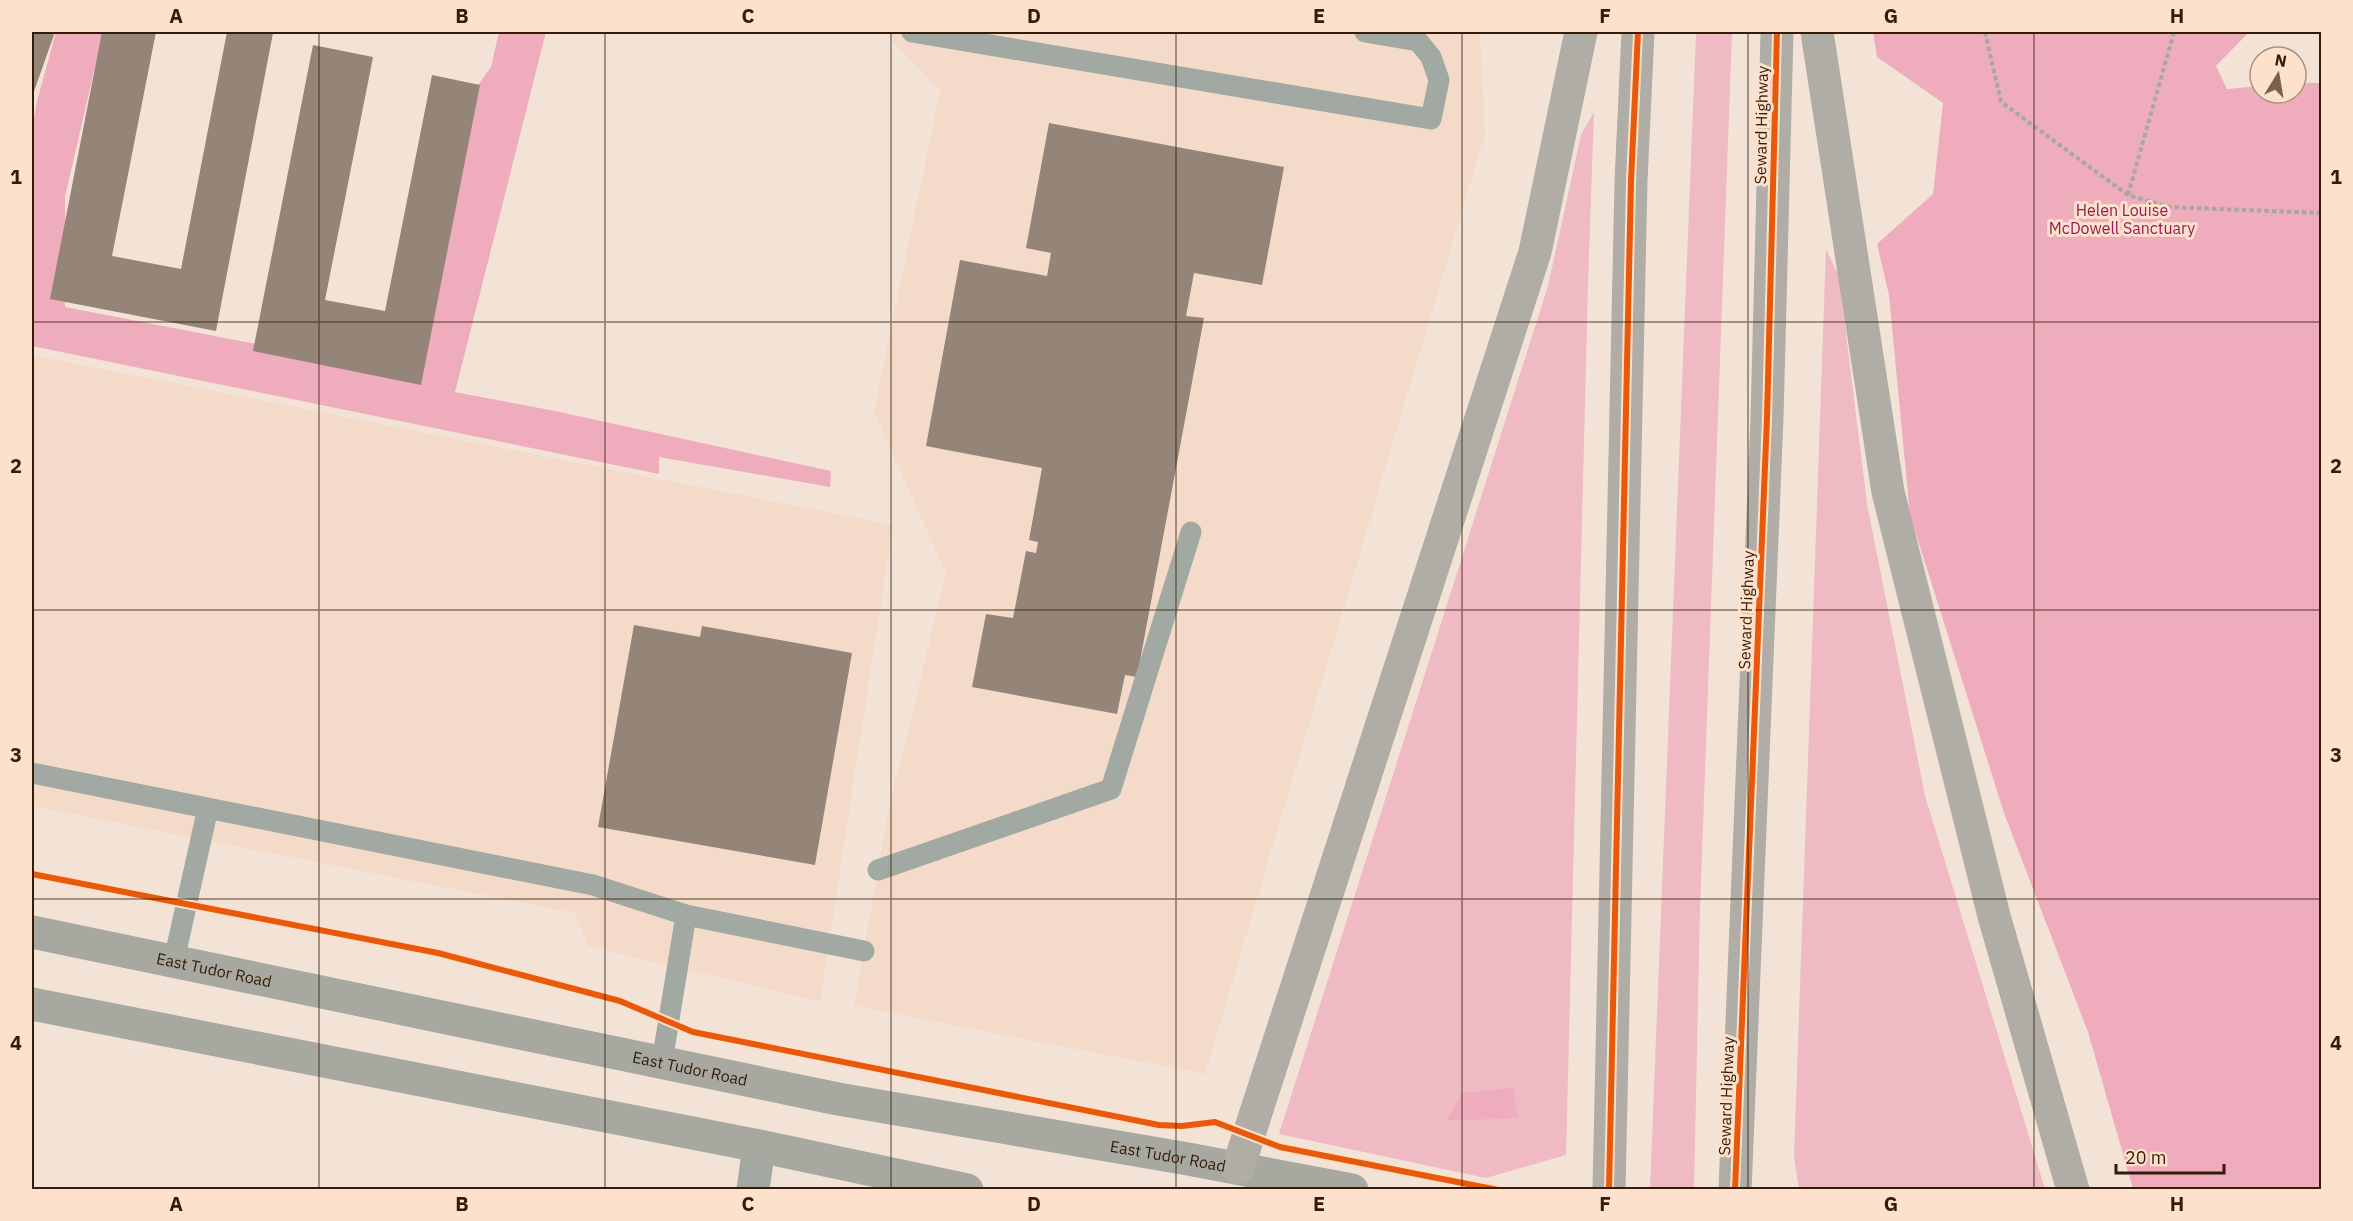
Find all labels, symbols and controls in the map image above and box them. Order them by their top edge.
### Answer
text: A [169,2,183,29]
text: B [455,2,469,29]
text: C [741,2,755,29]
text: D [1027,2,1041,29]
text: E [1313,2,1325,29]
text: F [1599,2,1611,29]
text: G [1884,2,1898,29]
text: H [2170,2,2184,29]
north arrow [2248,45,2308,105]
text: N [2273,49,2288,71]
street label: Seward Highway [1750,65,1772,185]
text: 1 [10,163,22,190]
text: 1 [2330,163,2342,190]
park label: Helen Louise McDowell Sanctuary [2049,200,2195,238]
text: 2 [10,452,22,479]
text: 2 [2330,452,2342,479]
street label: Seward Highway [1734,550,1758,670]
text: 3 [10,741,22,768]
text: 3 [2330,741,2342,768]
street label: East Tudor Road [155,948,274,991]
text: 4 [10,1029,22,1056]
text: 4 [2330,1029,2342,1056]
street label: Seward Highway [1714,1036,1738,1156]
street label: East Tudor Road [631,1047,749,1090]
street label: East Tudor Road [1109,1136,1228,1176]
scale bar [2116,1137,2224,1175]
text: 20 m [2125,1146,2167,1169]
text: A [169,1190,183,1217]
text: B [455,1190,469,1217]
text: C [741,1190,755,1217]
text: D [1027,1190,1041,1217]
text: E [1313,1190,1325,1217]
text: F [1599,1190,1611,1217]
text: G [1884,1190,1898,1217]
text: H [2170,1190,2184,1217]

